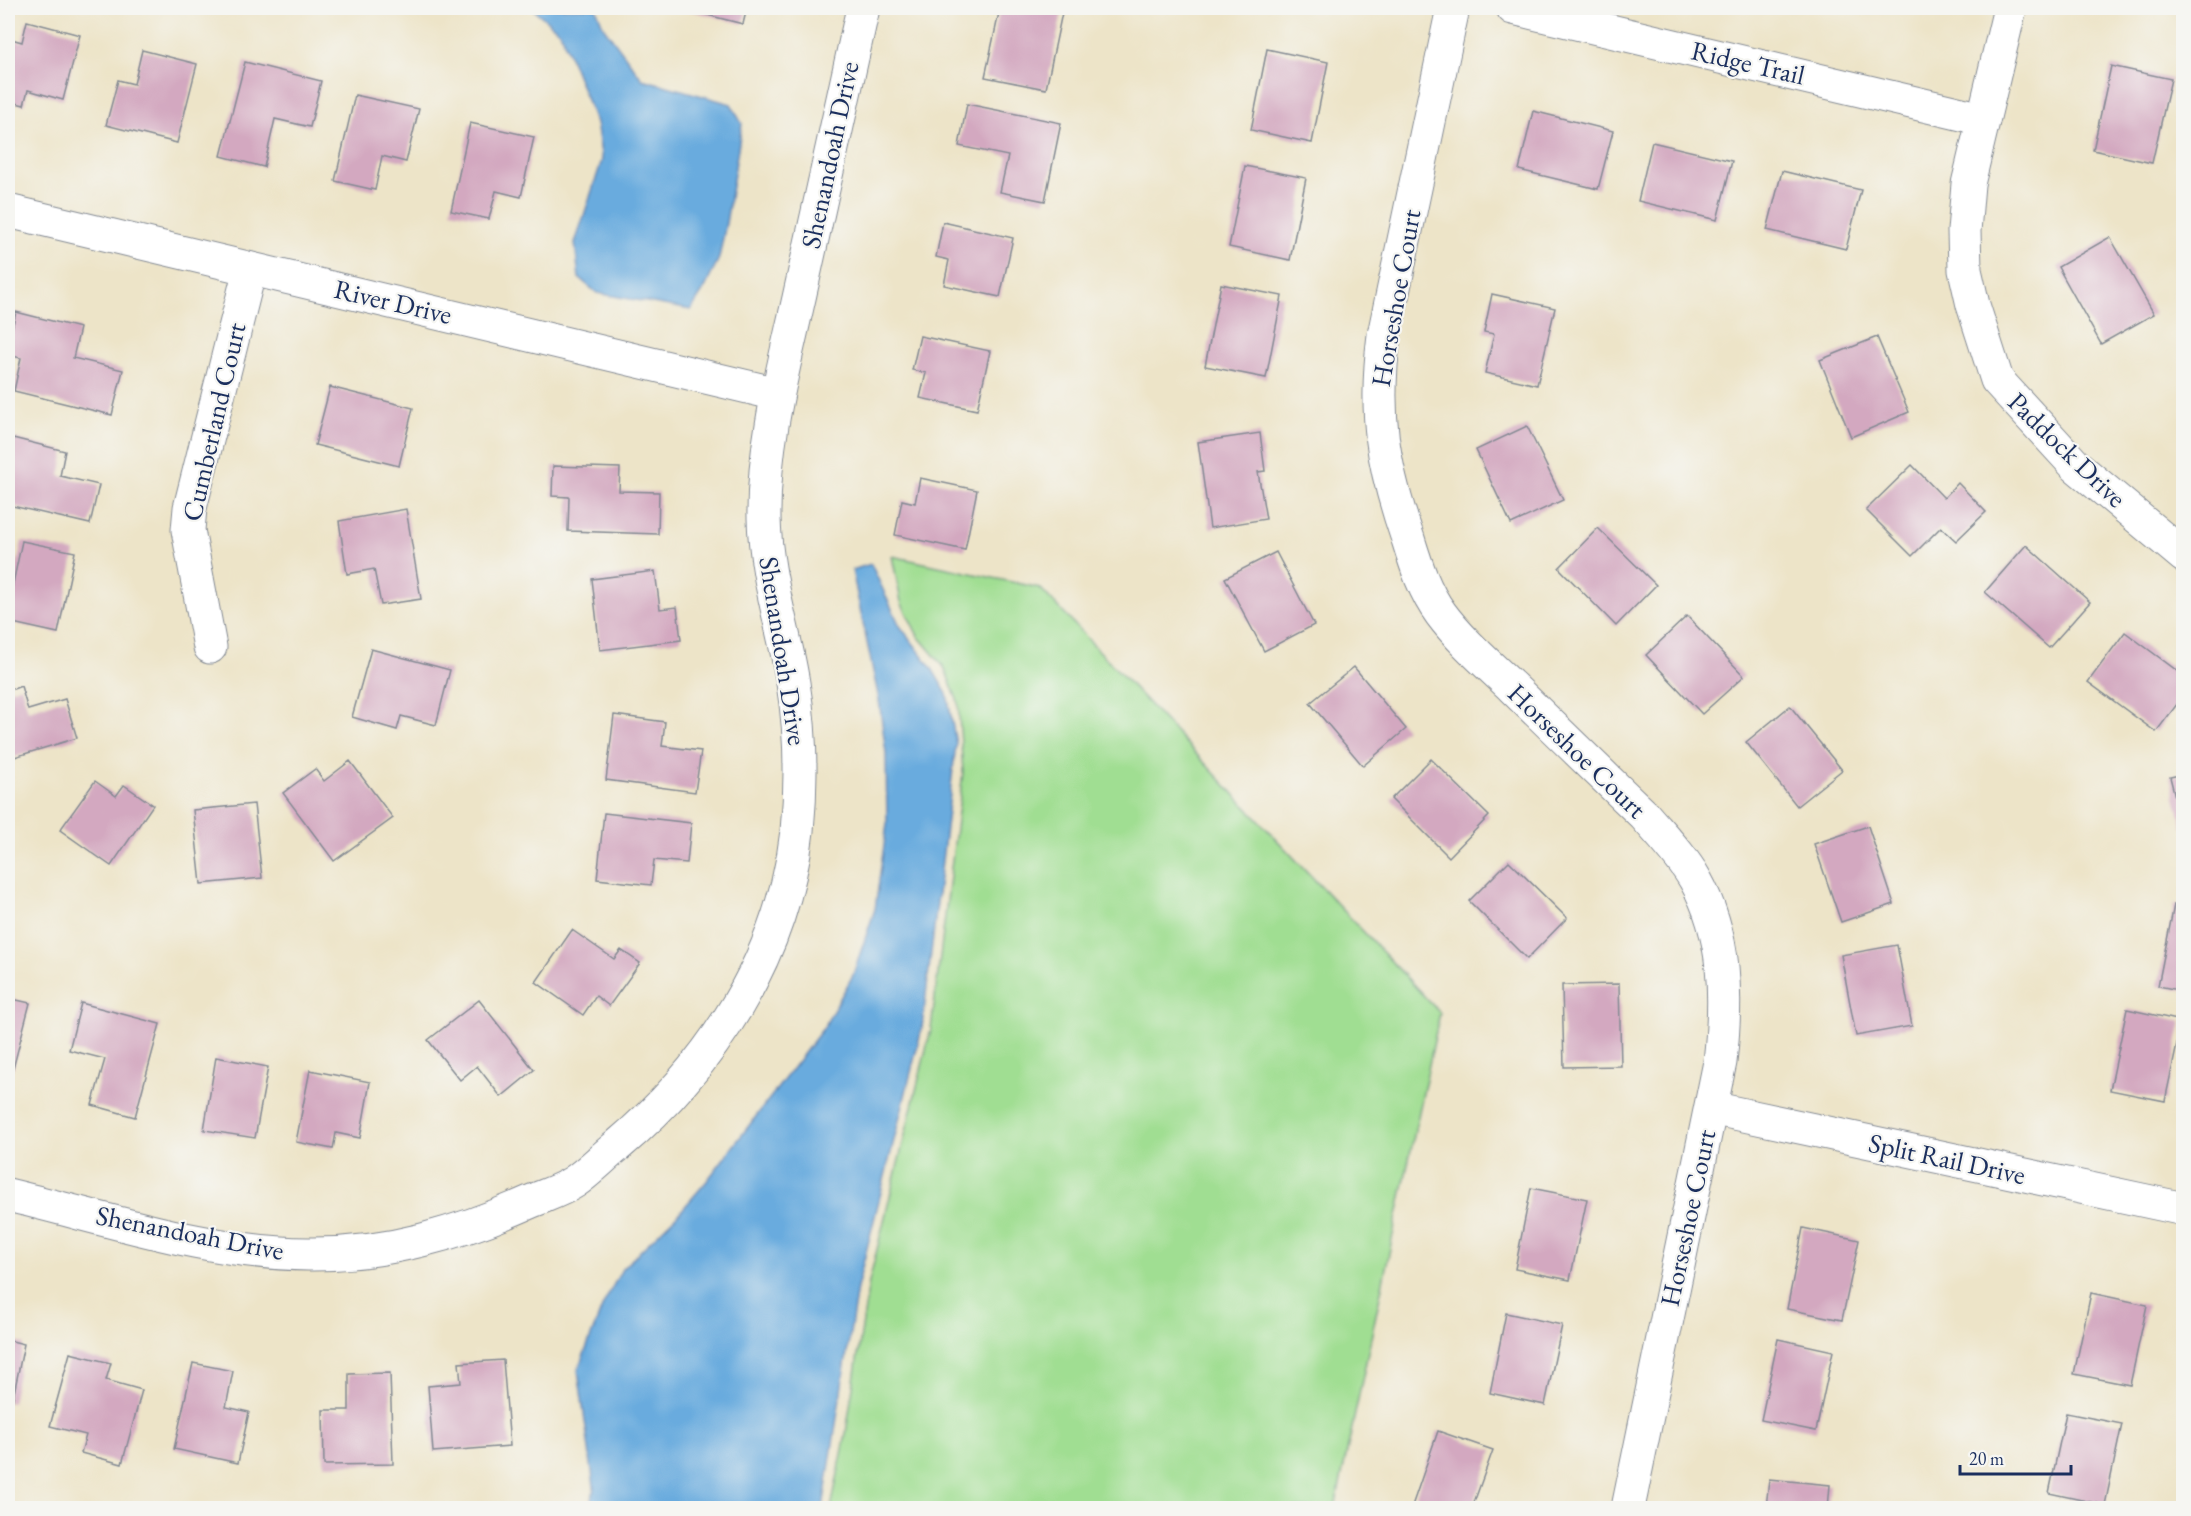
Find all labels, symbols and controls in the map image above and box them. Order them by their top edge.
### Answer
street label: Ridge Trail [1688,32,1808,93]
street label: Shenandoah Drive [793,58,866,252]
street label: Horseshoe Court [1363,206,1428,389]
street label: River Drive [331,271,455,332]
street label: Cumberland Court [174,319,253,525]
street label: Paddock Drive [2001,384,2134,515]
street label: Shenandoah Drive [751,554,816,748]
street label: Horseshoe Court [1501,676,1655,826]
street label: Split Rail Drive [1866,1125,2029,1192]
street label: Horseshoe Court [1652,1126,1723,1309]
street label: Shenandoah Drive [93,1197,287,1268]
scale bar [1960,1438,2071,1476]
text: 20 m [1969,1447,2004,1470]

